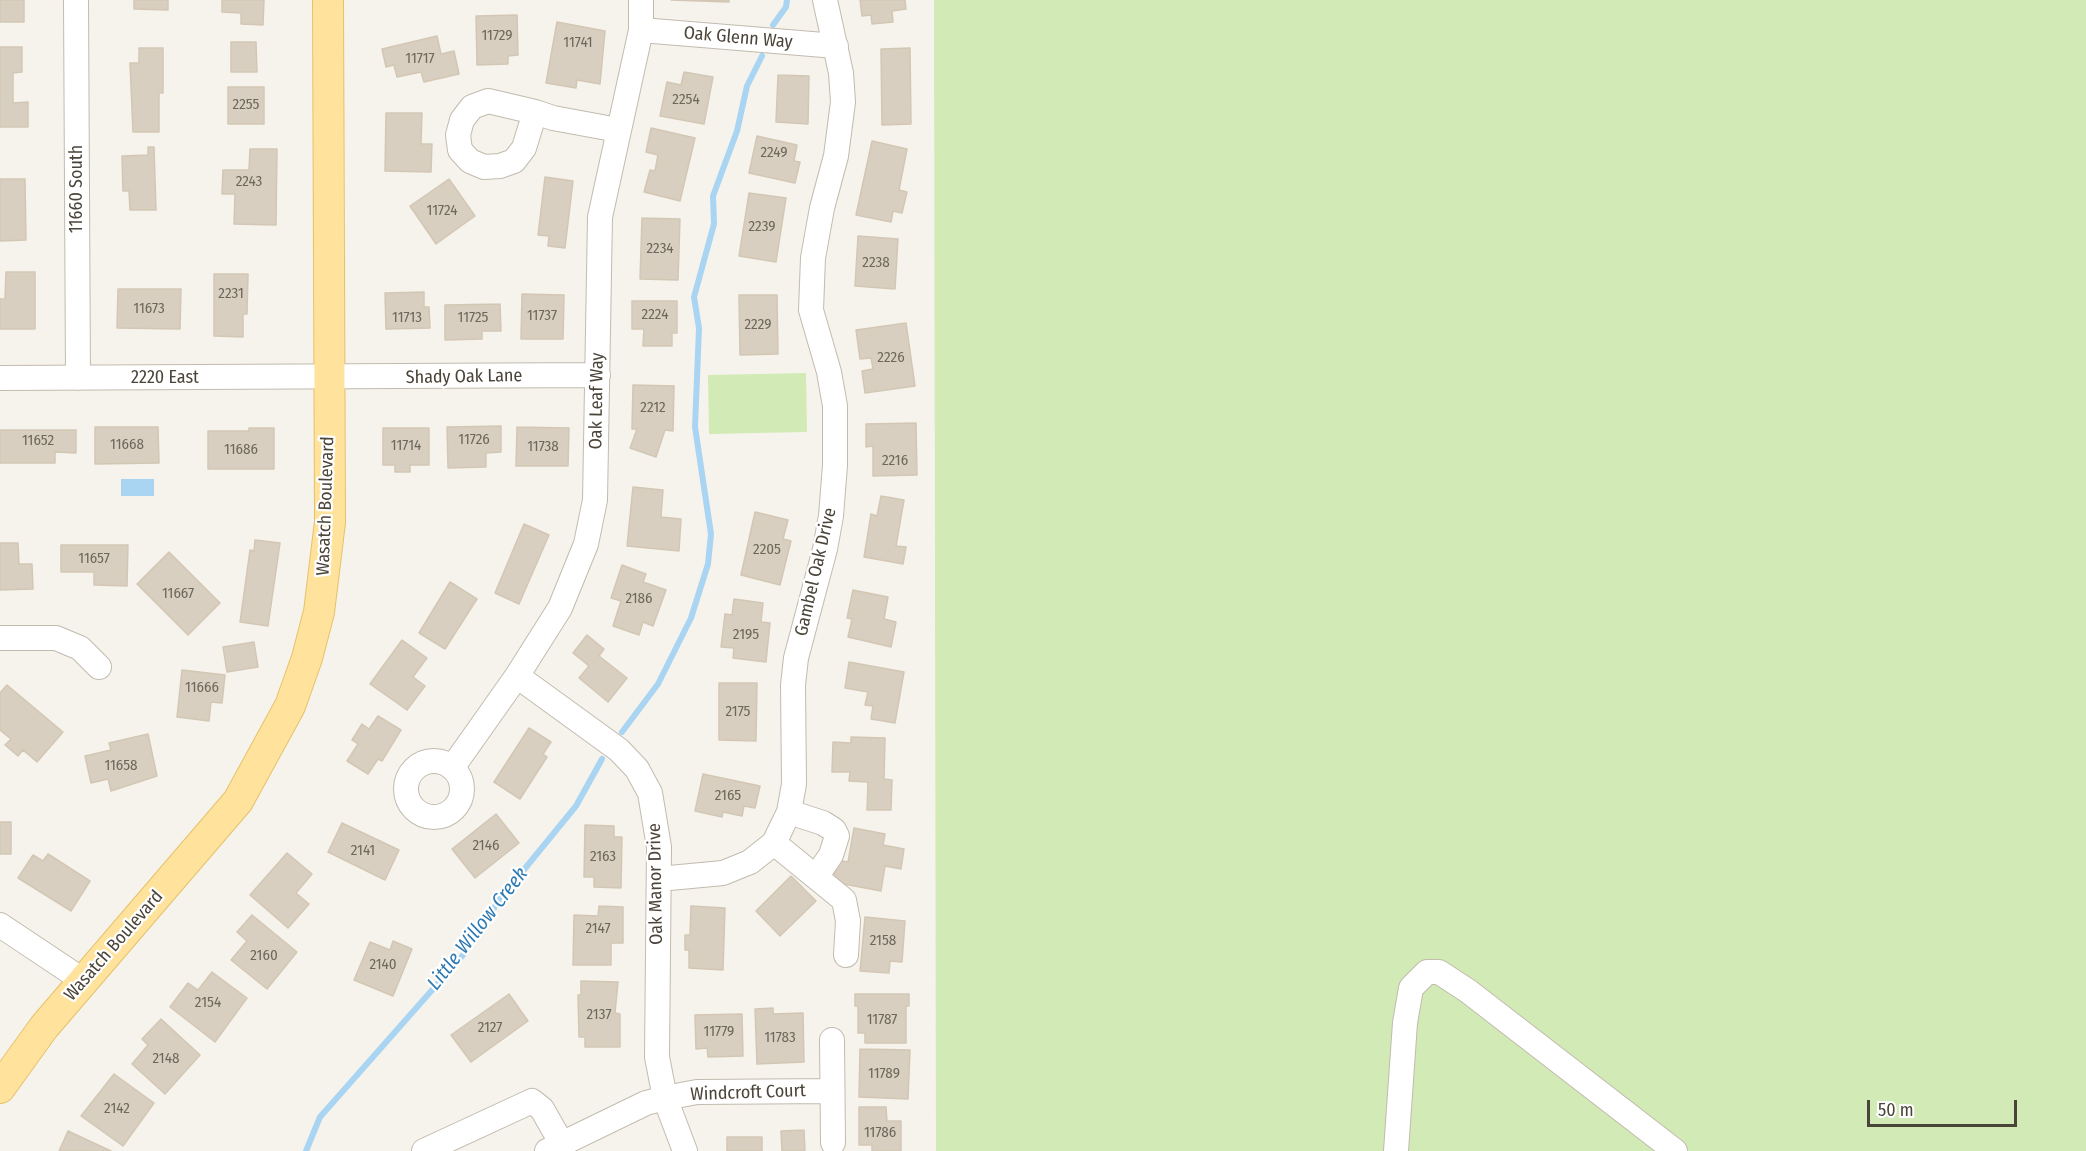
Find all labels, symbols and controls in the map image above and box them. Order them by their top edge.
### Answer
street label: Oak Glenn Way [683,22,793,54]
house number: 11729 [481,27,513,45]
house number: 11741 [563,34,593,52]
house number: 11717 [405,50,435,68]
house number: 2254 [672,91,700,109]
house number: 2255 [233,96,259,114]
house number: 2249 [760,144,788,162]
street label: 11660 South [66,145,88,233]
house number: 2243 [236,173,262,191]
house number: 11724 [427,202,457,220]
house number: 2239 [748,218,776,236]
house number: 2234 [646,240,674,258]
house number: 2238 [862,254,890,272]
house number: 2231 [218,285,244,303]
house number: 11673 [133,300,165,318]
house number: 2224 [642,306,668,324]
house number: 11737 [527,307,557,325]
house number: 11713 [392,309,422,327]
house number: 11725 [458,309,488,327]
house number: 2229 [744,316,772,334]
house number: 2226 [877,349,905,367]
street label: Oak Leaf Way [585,352,609,450]
street label: Shady Oak Lane [405,365,523,389]
street label: 2220 East [131,367,199,389]
house number: 2212 [640,399,666,417]
house number: 11726 [458,431,490,449]
house number: 11652 [22,432,54,450]
house number: 11668 [110,436,144,454]
street label: Wasatch Boulevard [313,436,339,576]
house number: 11714 [391,437,421,455]
house number: 11738 [527,438,559,456]
house number: 11686 [224,441,258,459]
house number: 2216 [882,452,908,470]
street label: Gambel Oak Drive [791,506,841,638]
house number: 2205 [753,541,781,559]
house number: 11657 [78,550,110,568]
house number: 11667 [162,585,194,603]
house number: 2186 [625,590,653,608]
house number: 2195 [733,626,759,644]
house number: 11666 [185,679,219,697]
house number: 2175 [726,703,750,721]
house number: 11658 [104,757,138,775]
house number: 2165 [715,787,741,805]
street label: Oak Manor Drive [644,823,668,945]
house number: 2146 [473,837,499,855]
house number: 2141 [351,842,375,860]
house number: 2163 [590,848,616,866]
water label: Little Willow Creek [423,863,533,995]
street label: Wasatch Boulevard [60,886,168,1006]
house number: 2147 [585,920,611,938]
house number: 2158 [870,932,896,950]
house number: 2160 [250,947,278,965]
house number: 2140 [369,956,397,974]
house number: 2154 [195,994,221,1012]
house number: 2137 [587,1006,611,1024]
house number: 11787 [867,1011,897,1029]
house number: 2127 [478,1019,502,1037]
house number: 11779 [704,1023,734,1041]
house number: 11783 [764,1029,796,1047]
house number: 2148 [153,1050,179,1068]
house number: 11789 [868,1065,900,1083]
street label: Windcroft Court [690,1080,806,1106]
scale bar [1870,1088,2020,1126]
text: 50 m [1878,1099,1914,1121]
house number: 2142 [104,1100,130,1118]
house number: 11786 [864,1124,896,1142]

